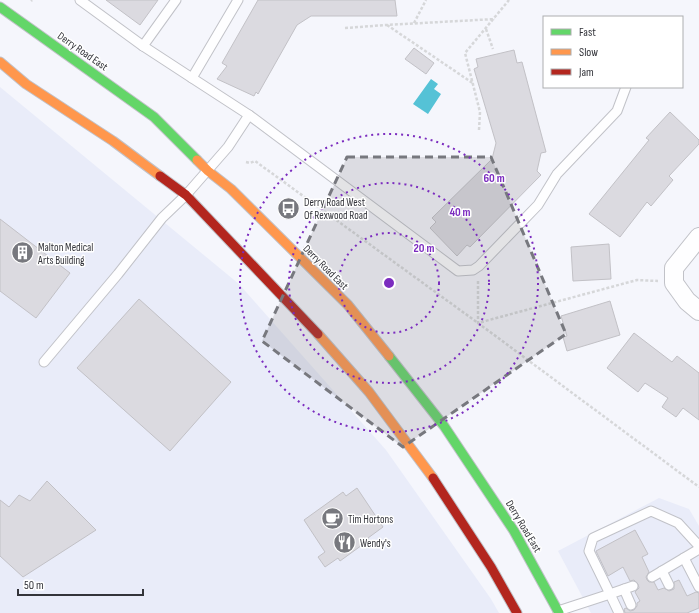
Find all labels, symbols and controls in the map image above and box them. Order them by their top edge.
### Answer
legend [543,16,683,88]
text: Fast [579,25,596,40]
street label: Derry Road East [55,29,111,74]
text: Slow [579,45,598,60]
text: Jam [578,65,594,80]
text: 60 m [483,171,505,186]
bus stop icon: Derry Road West Of Rexwood Road [275,195,301,221]
place label: Derry Road West Of Rexwood Road [304,196,368,222]
text: 40 m [449,205,471,220]
building icon: Malton Medical Arts Building [9,240,35,266]
place label: Malton Medical Arts Building [37,241,93,267]
text: 20 m [414,241,434,256]
street label: Derry Road East [300,242,351,293]
centre of rings [382,276,396,290]
street label: Derry Road East [503,498,544,555]
cafe icon: Tim Hortons [320,506,346,532]
place label: Tim Hortons [348,513,393,526]
restaurant icon: Wendy's [332,530,358,556]
place label: Wendy's [360,537,391,550]
scale bar [18,571,143,597]
text: 50 m [24,578,44,593]

